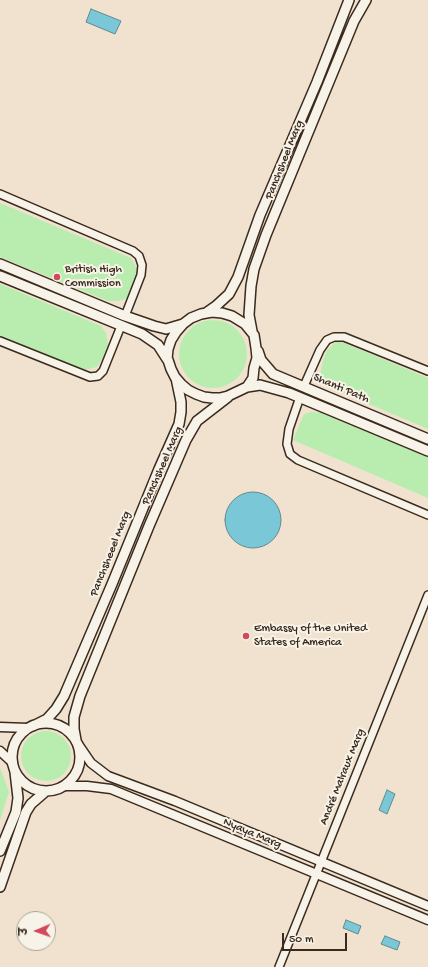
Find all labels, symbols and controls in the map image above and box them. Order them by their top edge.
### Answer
street label: Panchsheel Marg [263,118,307,202]
place label: British High Commission [65,263,122,291]
marker: British High Commission [52,272,62,282]
street label: Shanti Path [311,371,371,407]
street label: Panchsheel Marg [139,425,187,507]
street label: Panchsheeel Marg [87,509,135,599]
place label: Embassy of the United States of America [254,622,367,650]
marker: Embassy of the United States of America [241,631,251,641]
street label: André Malraux Marg [317,727,369,827]
street label: Nyaya Marg [221,815,283,853]
north arrow [16,911,56,951]
scale bar [284,925,349,951]
text: उ [19,928,31,935]
text: 50 m [289,933,314,947]

